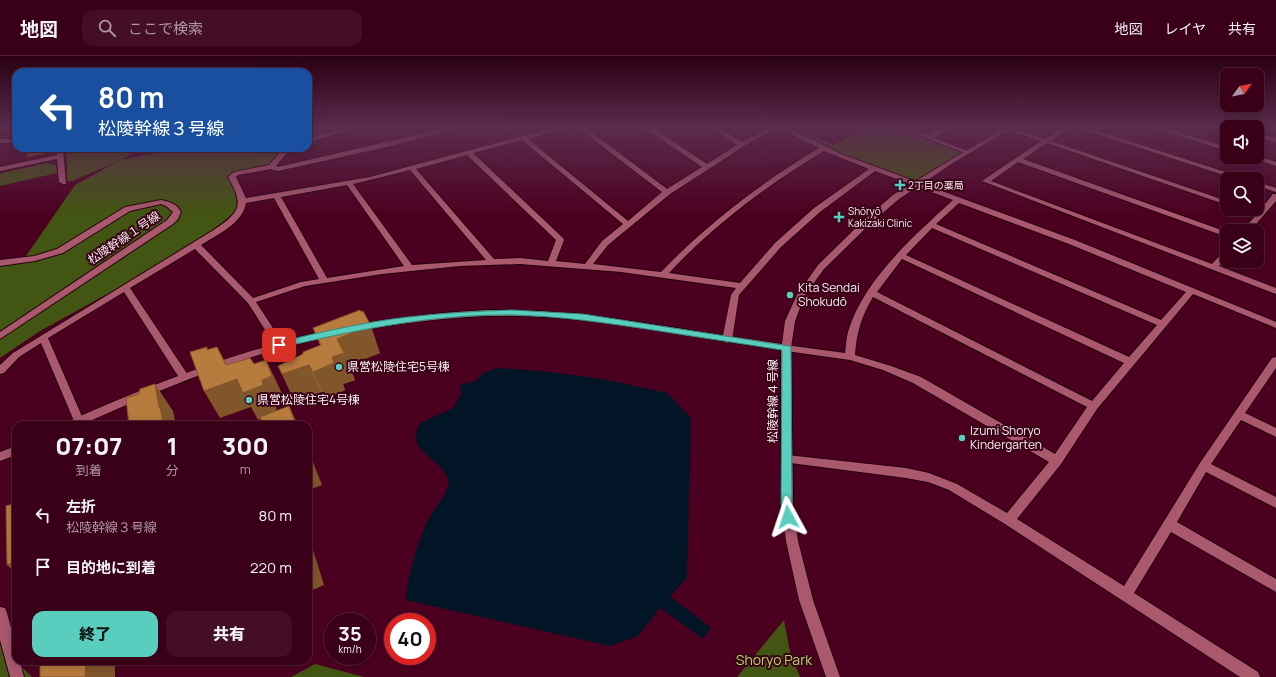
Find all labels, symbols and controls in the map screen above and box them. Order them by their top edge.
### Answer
search box [82,10,362,46]
text: 地図 [20,16,58,42]
icon: search [96,17,118,39]
text: ここで検索 [128,18,203,39]
text: 地図 [1114,19,1142,38]
text: レイヤ [1164,19,1206,38]
text: 共有 [1228,19,1256,38]
north arrow [1220,68,1264,112]
map controls [1220,68,1264,268]
text: 80 m [98,78,164,116]
icon: left [32,84,84,136]
text: 松陵幹線３号線 [98,116,224,140]
button: sound [1220,120,1264,164]
button: search [1220,172,1264,216]
place label: 2丁目の薬局 [908,178,964,192]
marker: 2丁目の薬局 [895,180,905,190]
place label: Shōryō Kakizaki Clinic [848,204,913,230]
street label: 松陵幹線１号線 [84,207,163,268]
marker: Shōryō Kakizaki Clinic [833,211,845,223]
button: layers [1220,224,1264,268]
place label: Kita Sendai Shokudō [798,279,860,310]
marker: Kita Sendai Shokudō [785,290,795,300]
pin [262,328,296,362]
icon: arrive [268,334,290,356]
place label: 県営松陵住宅5号棟 [347,358,450,375]
street label: 松陵幹線４号線 [764,359,781,443]
marker: 県営松陵住宅5号棟 [334,362,344,372]
place label: 県営松陵住宅4号棟 [257,391,360,408]
marker: 県営松陵住宅4号棟 [244,395,254,405]
place label: Izumi Shoryo Kindergarten [970,422,1042,453]
text: 07:07 [55,429,122,462]
text: 1 [167,429,178,462]
text: 300 [222,429,269,462]
marker: Izumi Shoryo Kindergarten [957,433,967,443]
text: m [240,460,251,478]
text: 到着 [76,461,102,479]
text: 分 [166,461,179,479]
text: 左折 [66,496,96,517]
position arrow [767,496,809,538]
icon: left [32,504,54,526]
text: 80 m [258,505,292,526]
text: 松陵幹線３号線 [66,518,157,536]
icon: arrive [32,556,54,578]
text: 目的地に到着 [66,557,156,578]
text: 220 m [250,557,292,578]
button: 終了 [32,611,158,657]
button: 共有 [166,611,292,657]
speed limit sign: 40 [384,613,436,665]
text: 35 [338,620,362,647]
text: km/h [338,642,362,656]
park label: Shoryo Park [736,650,813,669]

